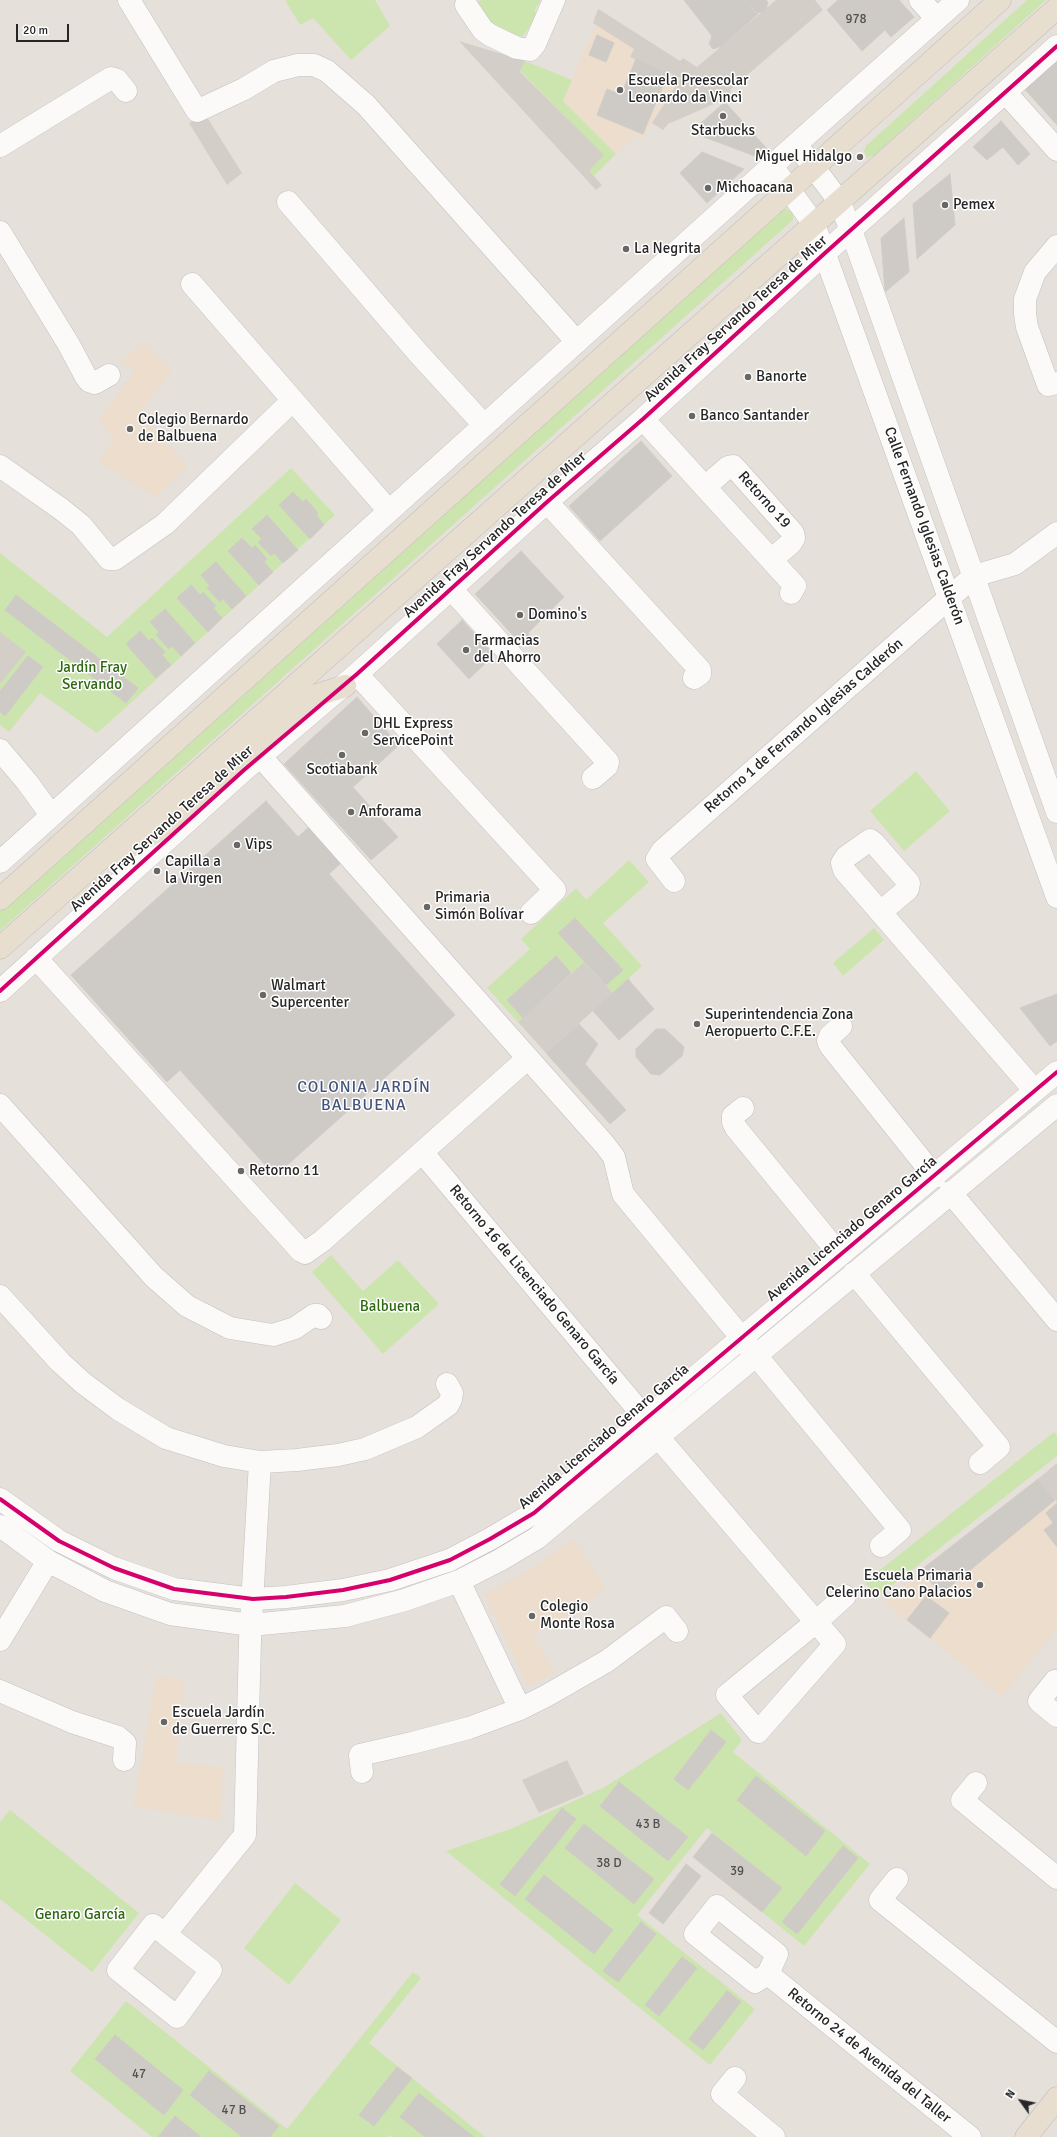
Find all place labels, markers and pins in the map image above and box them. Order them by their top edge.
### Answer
place label: Escuela Preescolar Leonardo da Vinci [628,72,749,107]
marker: Escuela Preescolar Leonardo da Vinci [615,85,625,95]
marker: Starbucks [718,111,728,121]
place label: Starbucks [691,122,755,140]
place label: Miguel Hidalgo [755,148,852,166]
marker: Miguel Hidalgo [855,152,865,162]
place label: Michoacana [716,179,793,197]
marker: Michoacana [703,183,713,193]
place label: Pemex [953,196,995,214]
marker: Pemex [940,200,950,210]
place label: La Negrita [634,240,701,258]
marker: La Negrita [621,244,631,254]
place label: Banorte [756,368,807,386]
marker: Banorte [743,372,753,382]
place label: Banco Santander [700,407,809,425]
place label: Colegio Bernardo de Balbuena [138,411,249,446]
marker: Banco Santander [687,411,697,421]
marker: Colegio Bernardo de Balbuena [125,424,135,434]
place label: Domino's [528,606,587,624]
marker: Domino's [515,610,525,620]
place label: Farmacias del Ahorro [474,632,541,667]
marker: Farmacias del Ahorro [461,645,471,655]
place label: DHL Express ServicePoint [373,715,453,750]
marker: DHL Express ServicePoint [360,728,370,738]
marker: Scotiabank [337,750,347,760]
place label: Scotiabank [306,761,378,779]
place label: Anforama [359,803,422,821]
marker: Anforama [346,807,356,817]
place label: Vips [245,836,272,854]
marker: Vips [232,840,242,850]
place label: Capilla a la Virgen [165,853,222,888]
marker: Capilla a la Virgen [152,866,162,876]
place label: Primaria Simón Bolívar [435,889,524,924]
marker: Primaria Simón Bolívar [422,902,432,912]
place label: Walmart Supercenter [271,977,349,1012]
marker: Walmart Supercenter [258,990,268,1000]
place label: Superintendencia Zona Aeropuerto C.F.E. [705,1006,853,1041]
marker: Superintendencia Zona Aeropuerto C.F.E. [692,1019,702,1029]
place label: Retorno 11 [249,1162,319,1180]
marker: Retorno 11 [236,1166,246,1176]
place label: Escuela Primaria Celerino Cano Palacios [825,1567,972,1602]
marker: Escuela Primaria Celerino Cano Palacios [975,1580,985,1590]
place label: Colegio Monte Rosa [540,1598,615,1633]
marker: Colegio Monte Rosa [527,1611,537,1621]
place label: Escuela Jardín de Guerrero S.C. [172,1704,276,1739]
marker: Escuela Jardín de Guerrero S.C. [159,1717,169,1727]

